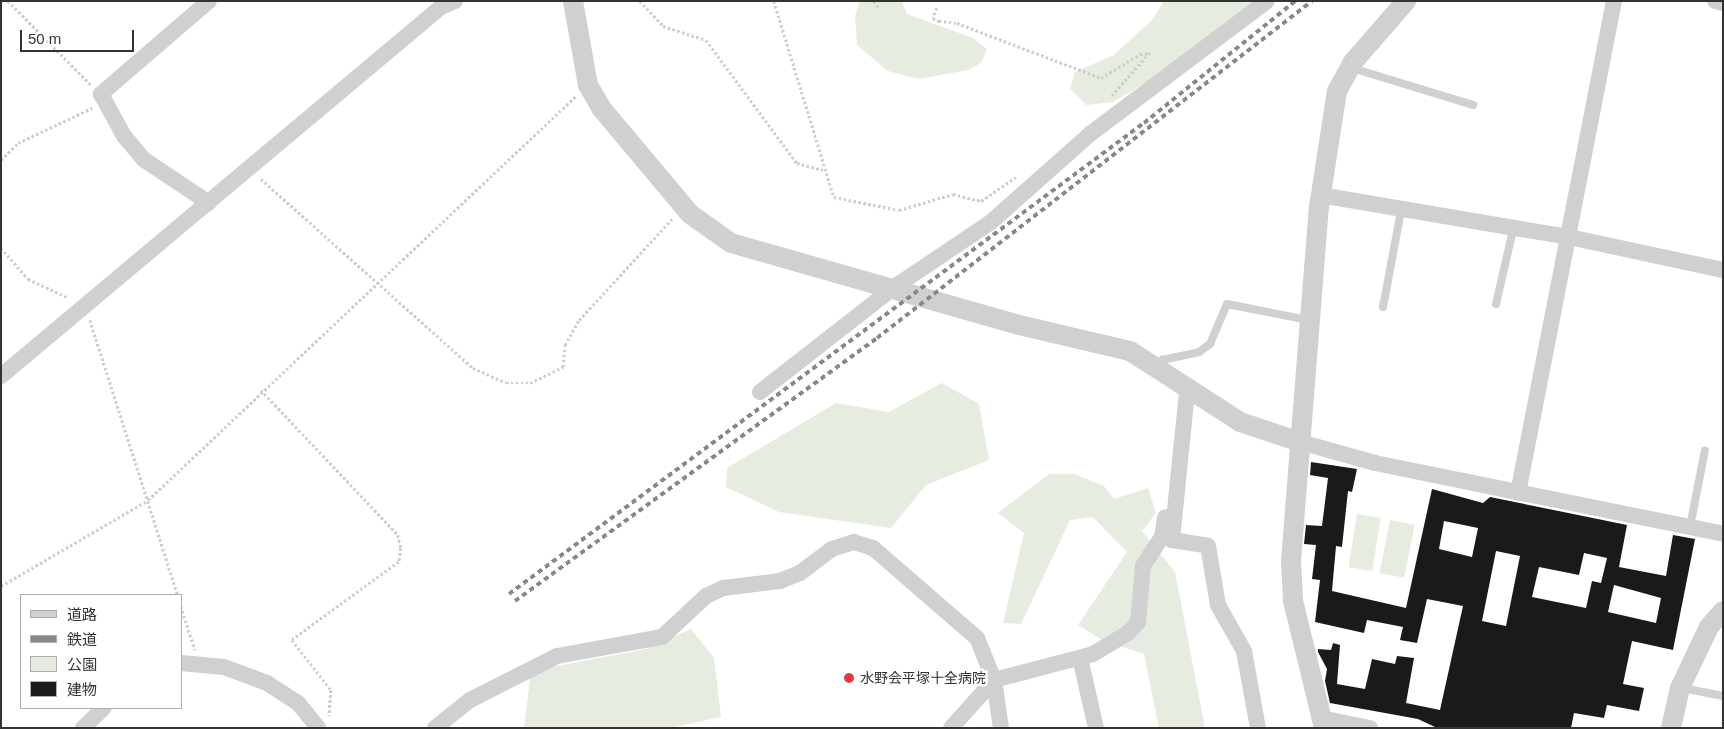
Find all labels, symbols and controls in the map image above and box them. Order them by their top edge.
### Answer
scale bar [22,20,136,52]
text: 50 m [28,30,61,47]
legend [20,594,182,709]
text: 道路 [67,606,97,623]
text: 鉄道 [67,631,97,648]
text: 公園 [67,656,97,673]
place label: 水野会平塚十全病院 [860,670,986,686]
marker: 水野会平塚十全病院 [842,671,856,685]
text: 建物 [67,681,97,698]

